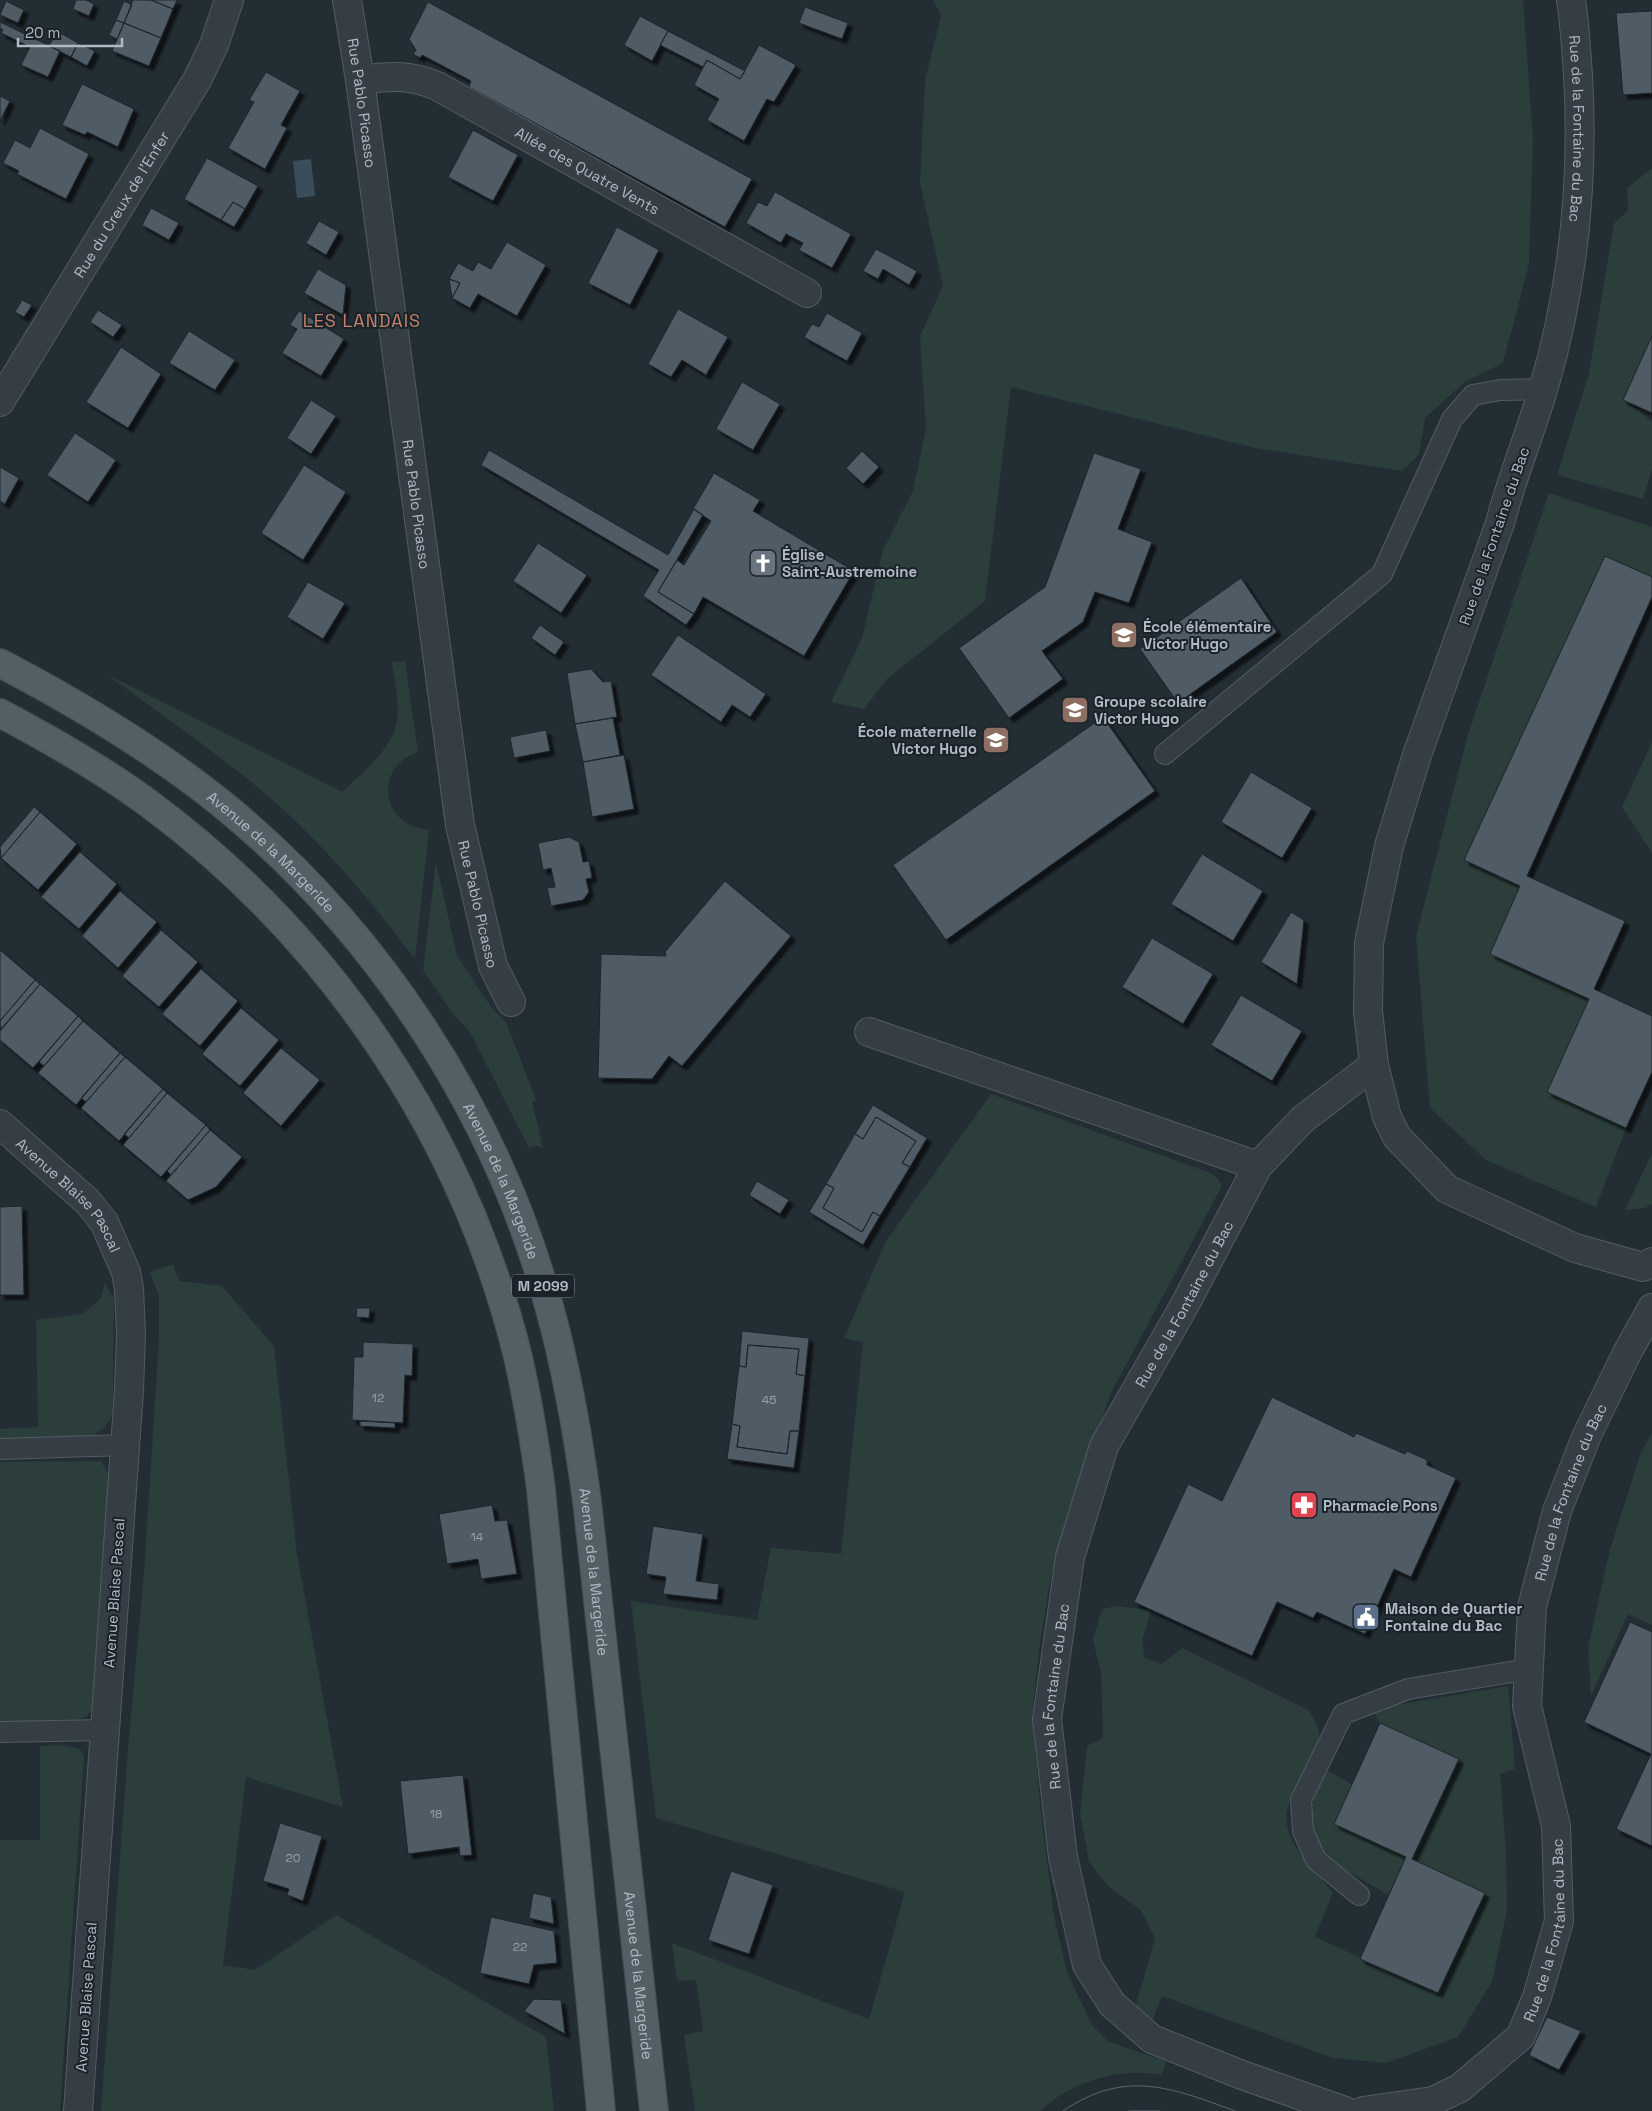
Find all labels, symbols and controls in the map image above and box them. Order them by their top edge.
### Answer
scale bar [18,15,121,47]
text: 20 m [25,23,60,42]
street label: Rue de la Fontaine du Bac [1566,34,1589,223]
street label: Rue Pablo Picasso [344,37,381,169]
street label: Allée des Quatre Vents [512,122,663,218]
street label: Rue du Creux de l'Enfer [69,127,173,281]
district label: LES LANDAIS [303,309,421,332]
street label: Rue Pablo Picasso [399,438,435,570]
street label: Rue de la Fontaine du Bac [1455,444,1533,628]
place label: Église Saint-Austremoine [782,545,918,581]
church icon: Église Saint-Austremoine [748,548,778,578]
place label: École élémentaire Victor Hugo [1143,617,1272,653]
school or university icon: École élémentaire Victor Hugo [1109,620,1139,650]
place label: Groupe scolaire Victor Hugo [1094,692,1207,728]
school or university icon: Groupe scolaire Victor Hugo [1060,695,1090,725]
place label: École maternelle Victor Hugo [858,722,977,758]
school or university icon: École maternelle Victor Hugo [981,725,1011,755]
street label: Avenue de la Margeride [204,787,340,916]
street label: Rue Pablo Picasso [454,838,503,970]
street label: Avenue de la Margeride [460,1099,544,1262]
street label: Avenue Blaise Pascal [12,1133,126,1255]
street label: Rue de la Fontaine du Bac [1130,1217,1237,1390]
road number: M 2099 [512,1274,574,1298]
house number: 12 [372,1390,384,1406]
house number: 45 [762,1392,776,1408]
street label: Rue de la Fontaine du Bac [1530,1400,1610,1583]
street label: Avenue de la Margeride [576,1487,613,1657]
pharmacy icon: Pharmacie Pons [1289,1490,1319,1520]
place label: Pharmacie Pons [1323,1496,1438,1515]
street label: Avenue Blaise Pascal [99,1518,129,1668]
house number: 14 [471,1529,484,1545]
place label: Maison de Quartier Fontaine du Bac [1385,1599,1522,1635]
street label: Rue de la Fontaine du Bac [1037,1602,1073,1790]
public building icon: Maison de Quartier Fontaine du Bac [1351,1602,1381,1632]
house number: 18 [430,1806,442,1822]
street label: Rue de la Fontaine du Bac [1518,1838,1569,2024]
house number: 20 [286,1850,300,1866]
street label: Avenue de la Margeride [620,1890,658,2060]
street label: Avenue Blaise Pascal [71,1922,101,2072]
house number: 22 [513,1939,527,1955]

